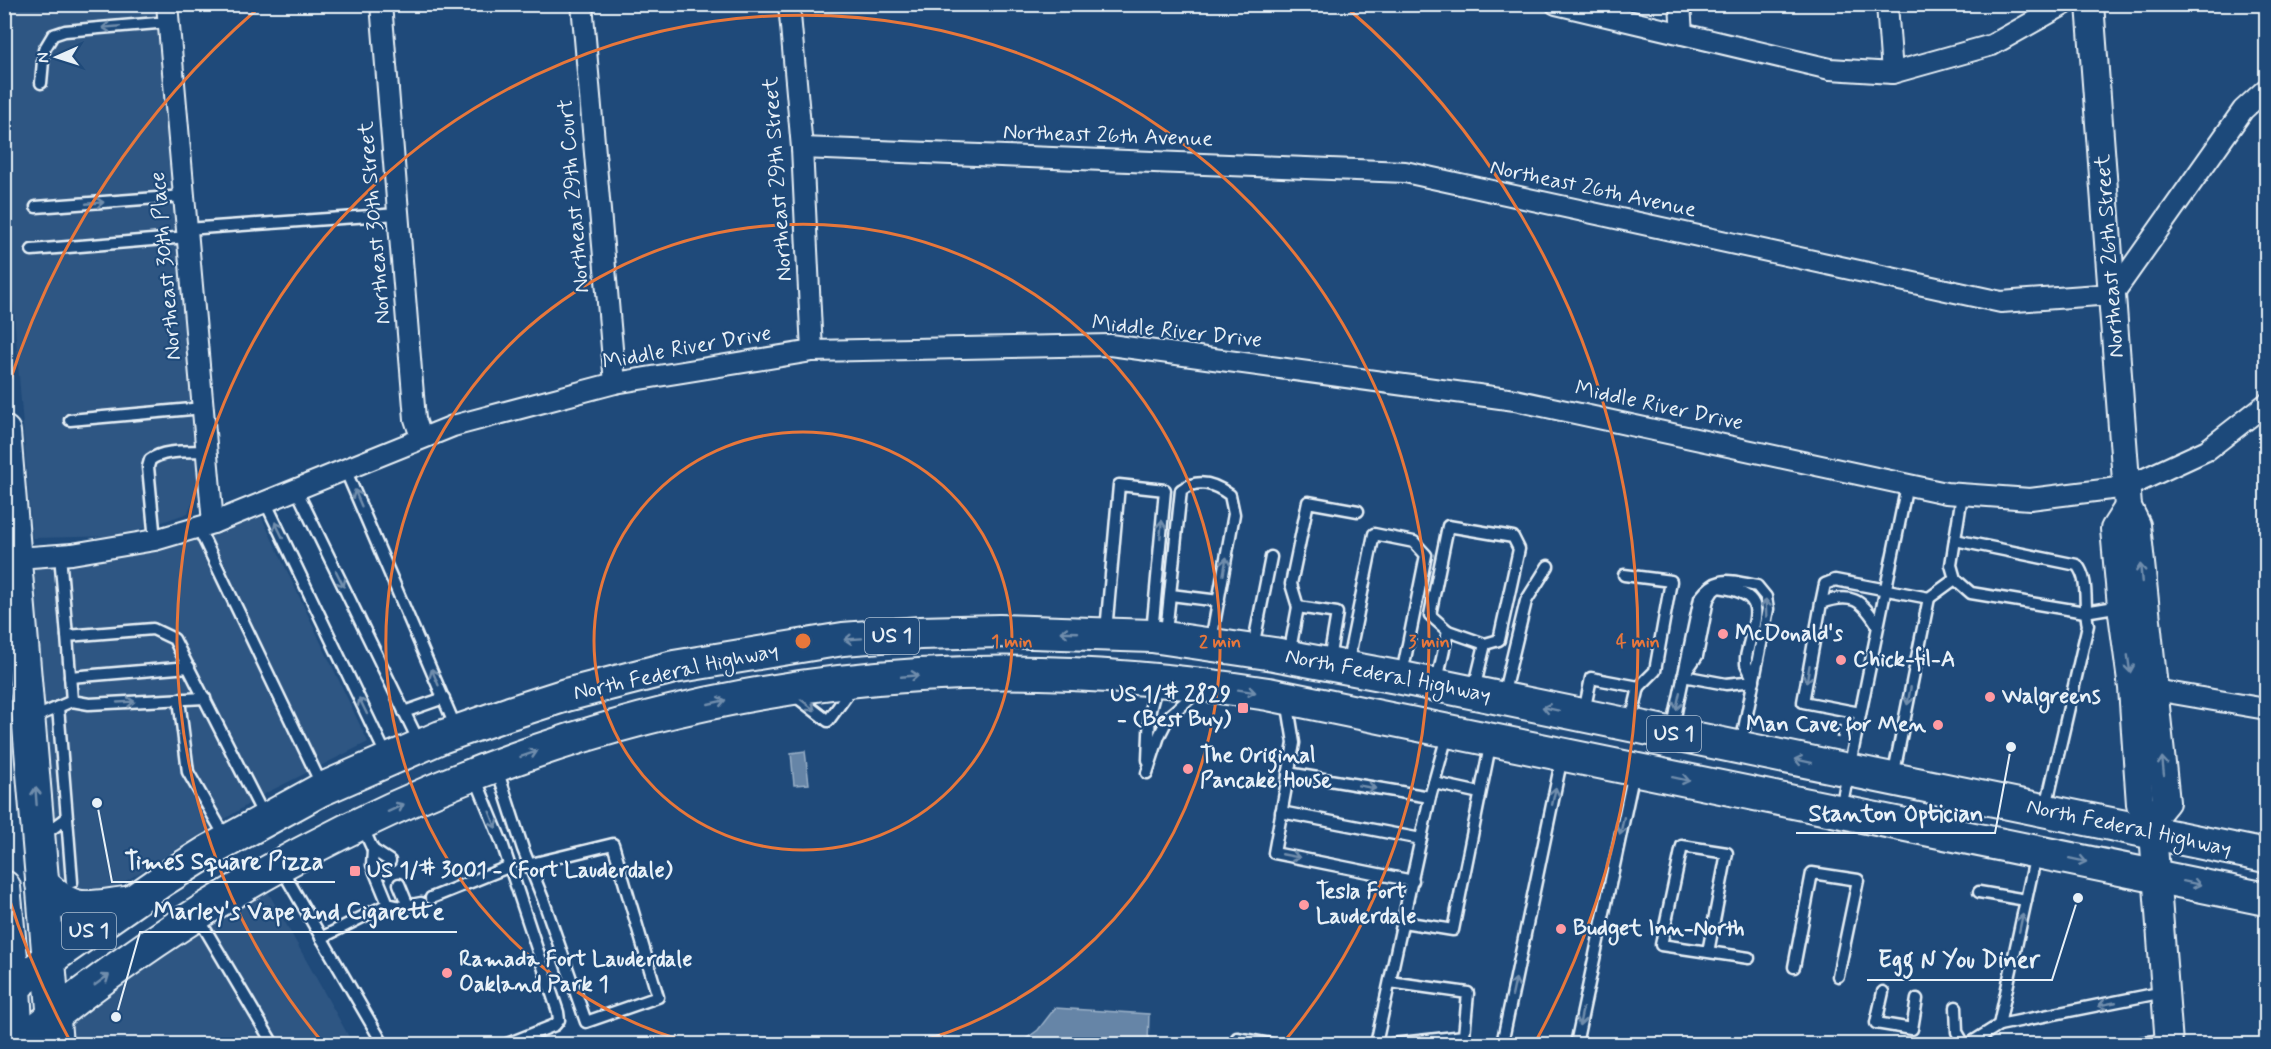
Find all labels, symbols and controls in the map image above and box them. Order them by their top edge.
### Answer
one-way arrow [101,22,121,33]
north arrow [27,27,87,87]
text: N [33,52,54,64]
street label: Northeast 29th Street [757,76,799,282]
street label: Northeast 29th Court [552,98,596,294]
street label: Northeast 26th Avenue [1003,118,1214,154]
street label: Northeast 30th Street [352,120,398,326]
street label: Northeast 26th Avenue [1487,153,1699,225]
street label: Northeast 26th Street [2089,153,2131,359]
street label: Northeast 30th Place [144,171,188,361]
one-way arrow [84,197,104,208]
street label: Middle River Drive [1090,309,1264,355]
street label: Middle River Drive [600,319,774,377]
street label: Middle River Drive [1572,375,1746,437]
one-way arrow [351,489,362,507]
one-way arrow [1156,519,1167,539]
one-way arrow [272,522,284,540]
one-way arrow [1219,556,1230,576]
one-way arrow [2135,563,2146,583]
one-way arrow [334,570,346,588]
one-way arrow [1761,599,1772,618]
road number: US 1 [865,618,919,654]
place label: McDonald's [1735,620,1843,648]
one-way arrow [1060,626,1080,638]
marker: McDonald's [1716,627,1730,641]
text: 1 min [991,630,1033,654]
text: 2 min [1199,630,1241,654]
text: 3 min [1408,630,1450,654]
text: 4 min [1616,630,1660,654]
centre of rings [793,631,813,651]
one-way arrow [844,633,864,644]
street label: North Federal Highway [571,637,782,710]
street label: North Federal Highway [1282,642,1493,713]
place label: Chick-fil-A [1853,646,1955,674]
marker: Chick-fil-A [1834,653,1848,667]
one-way arrow [2123,654,2134,673]
one-way arrow [1803,664,1814,684]
one-way arrow [429,668,440,687]
one-way arrow [899,670,919,681]
place label: US 1/# 2829 - (Best Buy) [1110,680,1231,734]
place label: Walgreens [2001,683,2101,714]
one-way arrow [1237,686,1256,697]
one-way arrow [1903,686,1914,706]
marker: Walgreens [1983,690,1997,704]
one-way arrow [1672,691,1683,710]
one-way arrow [707,696,726,708]
one-way arrow [115,697,135,708]
one-way arrow [357,698,368,716]
one-way arrow [799,699,815,711]
marker: US 1/# 2829 - (Best Buy) [1236,701,1250,715]
one-way arrow [1541,702,1560,714]
place label: Man Cave for Men [1746,711,1927,741]
road number: US 1 [1647,716,1701,752]
marker: Man Cave for Men [1931,718,1945,732]
place label: The Original Pancake House [1200,742,1332,795]
one-way arrow [519,748,538,759]
one-way arrow [1794,755,1814,766]
one-way arrow [2157,757,2168,777]
marker: The Original Pancake House [1181,762,1195,776]
one-way arrow [1671,773,1690,785]
one-way arrow [1356,781,1376,792]
one-way arrow [30,787,41,807]
one-way arrow [1549,787,1560,807]
callout: Stanton Optician [1796,791,1995,833]
street label: North Federal Highway [2023,793,2234,866]
text: Stanton Optician [1809,799,1983,830]
one-way arrow [387,801,405,813]
one-way arrow [488,810,499,829]
one-way arrow [1616,817,1628,836]
callout: Times Square Pizza [112,840,335,882]
text: Times Square Pizza [125,847,324,878]
one-way arrow [1281,851,1300,862]
one-way arrow [2067,855,2087,866]
place label: US 1/# 3001 - (Fort Lauderdale) [367,856,673,885]
marker: US 1/# 3001 - (Fort Lauderdale) [348,864,362,878]
place label: Tesla Fort Lauderdale [1316,878,1416,931]
one-way arrow [2182,878,2201,889]
callout: Marley's Vape and Cigarette [140,890,457,932]
text: Marley's Vape and Cigarette [154,897,445,929]
marker: Tesla Fort Lauderdale [1297,898,1311,912]
road number: US 1 [62,913,116,949]
one-way arrow [2016,913,2027,933]
place label: Budget Inn-North [1573,915,1745,946]
marker: Budget Inn-North [1554,922,1568,936]
callout: Egg N You Diner [1867,938,2052,980]
text: Egg N You Diner [1878,945,2041,979]
place label: Ramada Fort Lauderdale Oakland Park 1 [459,946,692,999]
marker: Ramada Fort Lauderdale Oakland Park 1 [440,966,454,980]
one-way arrow [94,974,110,987]
one-way arrow [1509,978,1520,998]
one-way arrow [2098,998,2117,1010]
one-way arrow [1575,1007,1587,1026]

